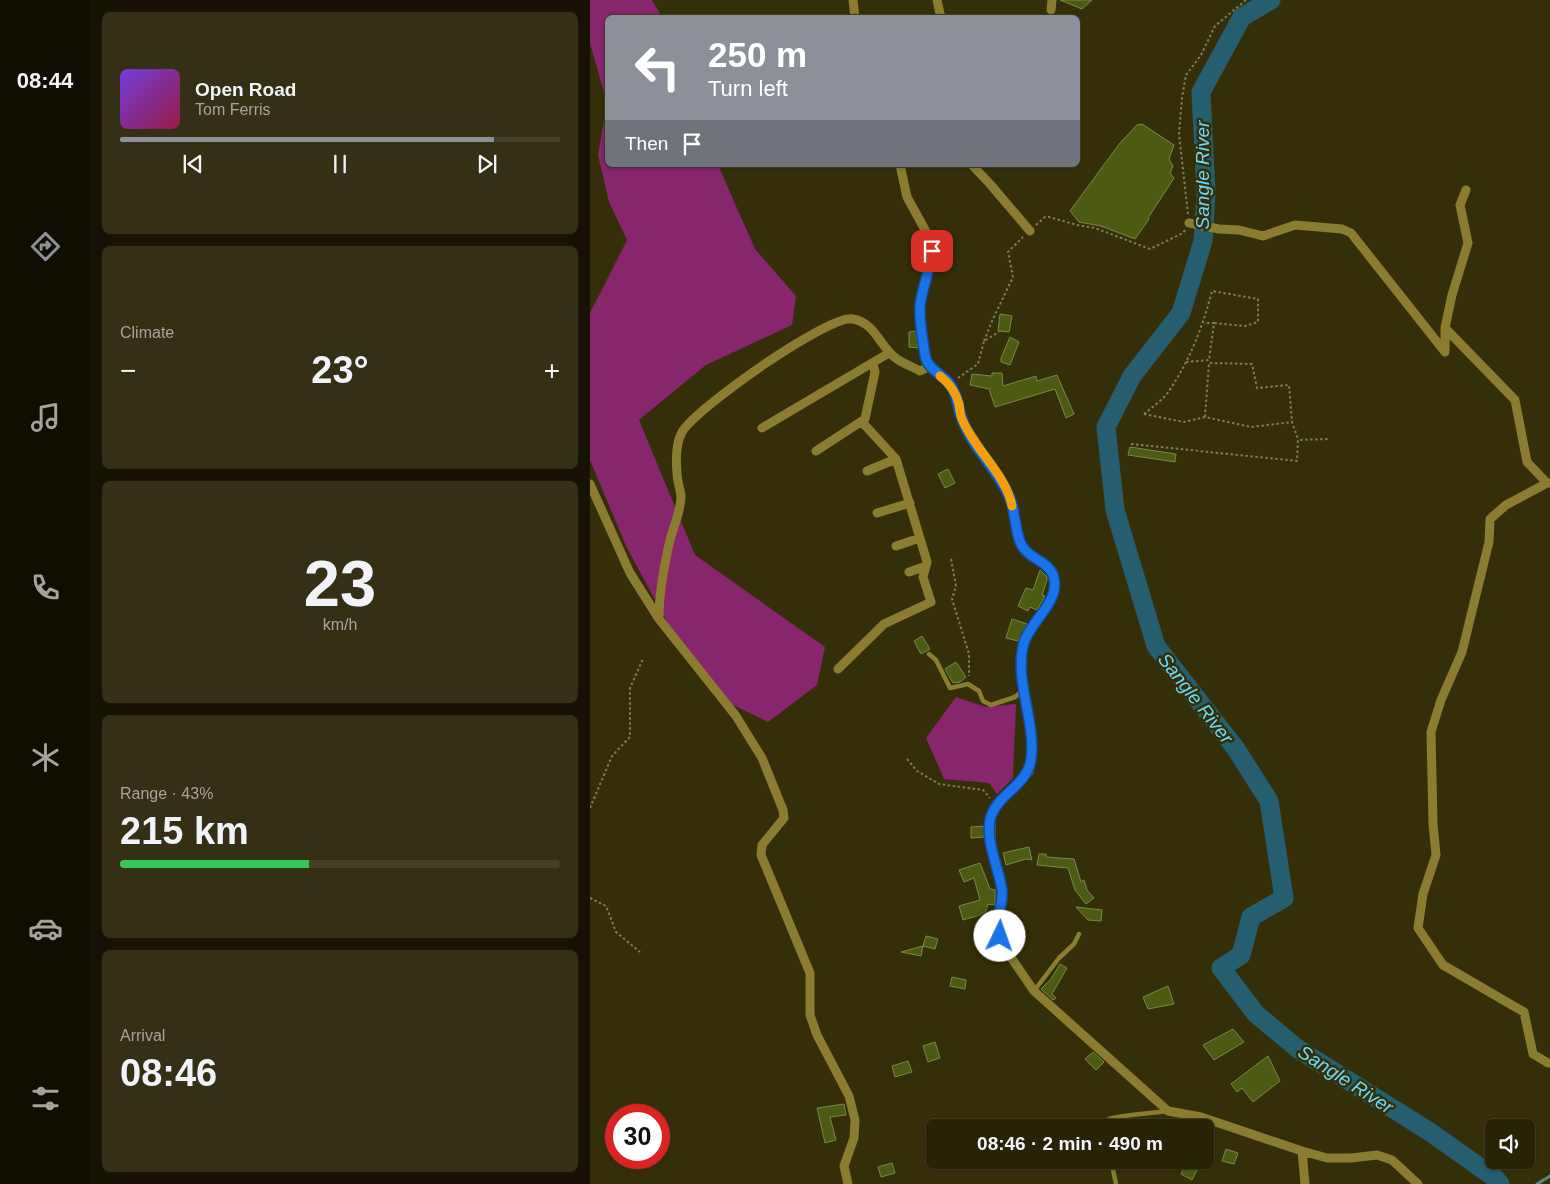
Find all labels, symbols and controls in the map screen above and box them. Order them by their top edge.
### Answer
icon: left [625,35,690,100]
text: 250 m [708,35,807,74]
text: 08:44 [17,68,73,93]
text: Turn left [708,76,788,101]
text: Open Road [195,79,296,100]
text: Tom Ferris [195,101,271,118]
water label: Sangle River [1192,120,1213,229]
icon: arrive [678,130,706,158]
text: Then [625,133,668,154]
icon: previous [179,150,207,178]
icon: pause [326,150,354,178]
icon: next [473,150,501,178]
icon: directions [28,229,63,264]
pin [911,230,953,272]
icon: arrive [918,237,946,265]
text: Climate [120,324,174,341]
text: 23° [311,349,369,391]
text: − [120,355,136,386]
text: + [544,355,560,386]
icon: music [28,400,63,435]
text: 23 [304,547,376,620]
icon: phone [28,570,63,605]
text: km/h [323,616,357,633]
water label: Sangle River [1154,649,1238,748]
icon: climate [28,740,63,775]
text: Range · 43% [120,785,213,802]
text: 215 km [120,810,249,852]
position arrow [973,909,1025,961]
icon: car [28,911,63,946]
text: Arrival [120,1027,165,1044]
water label: Sangle River [1294,1041,1398,1118]
text: 08:46 [120,1052,217,1094]
icon: filters [28,1081,63,1116]
speed limit sign: 30 [605,1104,670,1169]
map controls [1485,1119,1535,1169]
button: sound [1485,1119,1535,1169]
text: 08:46 · 2 min · 490 m [977,1133,1163,1154]

